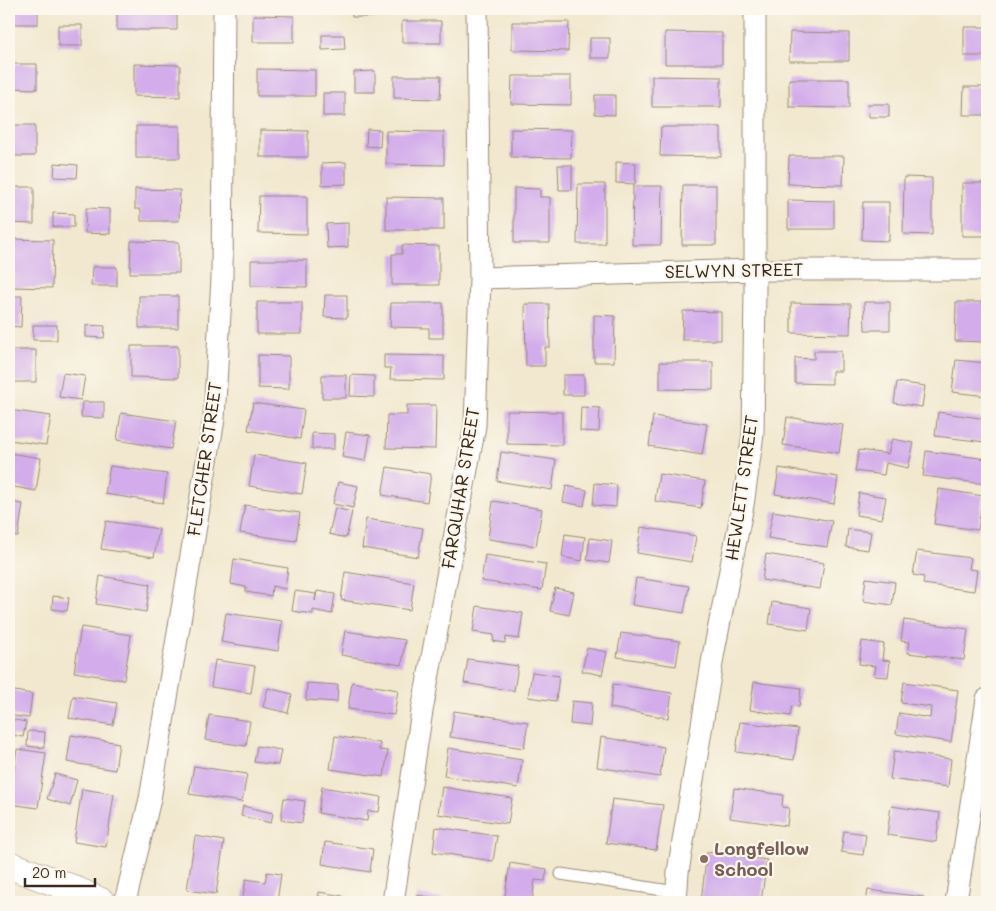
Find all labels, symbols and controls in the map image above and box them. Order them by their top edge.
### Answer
street label: SELWYN STREET [664,257,804,283]
street label: FLETCHER STREET [181,380,227,538]
street label: FARQUHAR STREET [435,405,485,570]
street label: HEWLETT STREET [719,413,763,562]
place label: Longfellow School [714,836,809,881]
marker: Longfellow School [698,853,710,865]
scale bar [25,856,95,888]
text: 20 m [32,862,66,882]

